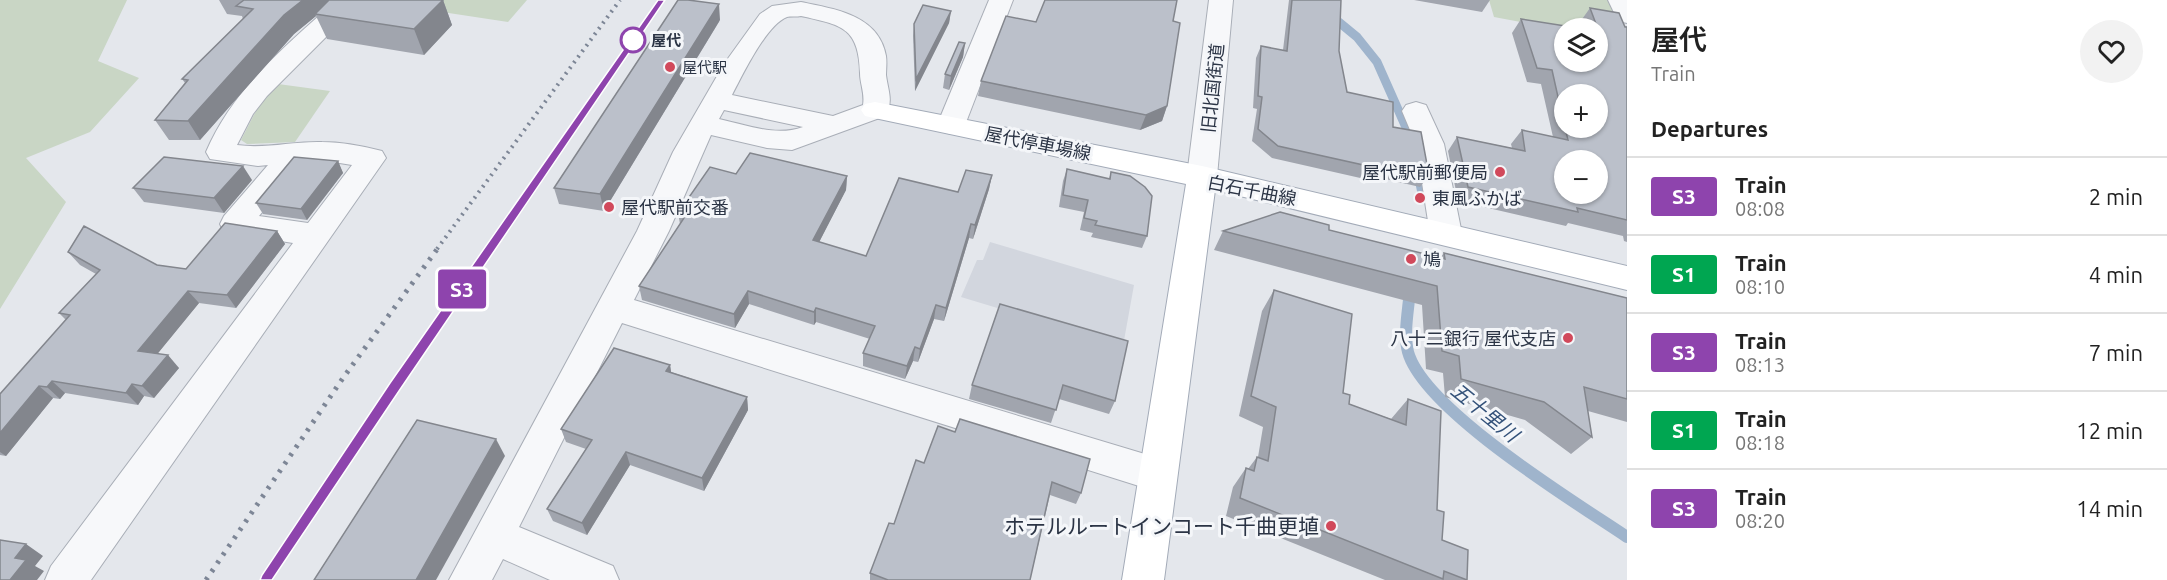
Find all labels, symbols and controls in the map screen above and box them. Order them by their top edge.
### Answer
map controls [1554,18,1608,204]
button: layers [1554,18,1608,72]
button: heart [2080,20,2143,83]
text: 屋代 [1651,24,1707,55]
marker: 屋代 [620,27,646,53]
place label: 屋代 [651,32,681,49]
street label: 旧北国街道 [1197,42,1227,134]
place label: 屋代駅 [682,59,727,76]
marker: 屋代駅 [663,60,677,74]
text: Train [1651,62,1696,85]
button: + [1554,84,1608,138]
text: Departures [1651,116,1768,141]
street label: 屋代停車場線 [983,123,1093,163]
button: − [1554,150,1608,204]
place label: 屋代駅前郵便局 [1362,162,1488,182]
marker: 屋代駅前郵便局 [1493,165,1507,179]
street label: 白石千曲線 [1206,172,1298,208]
text: Train [1735,172,1787,197]
text: S3 [1672,184,1696,208]
text: 2 min [2089,184,2143,209]
place label: 東風ふかば [1432,188,1522,208]
marker: 東風ふかば [1413,191,1427,205]
place label: 屋代駅前交番 [621,197,729,217]
text: 08:08 [1735,197,1785,220]
marker: 屋代駅前交番 [602,200,616,214]
place label: 鳩 [1423,249,1441,269]
text: Train [1735,250,1787,275]
marker: 鳩 [1404,252,1418,266]
text: S1 [1672,262,1696,286]
text: 4 min [2089,262,2143,287]
line badge: S3 [435,270,489,308]
text: 08:10 [1735,275,1785,298]
text: S3 [450,277,474,301]
place label: 八十二銀行 屋代支店 [1390,328,1556,348]
text: Train [1735,328,1787,353]
marker: 八十二銀行 屋代支店 [1561,331,1575,345]
text: S3 [1672,340,1696,364]
text: 7 min [2089,340,2143,365]
text: 08:13 [1735,353,1785,376]
water label: 五十里川 [1447,378,1525,447]
text: Train [1735,406,1787,431]
text: S1 [1672,418,1696,442]
text: 12 min [2076,418,2143,443]
text: 08:18 [1735,431,1785,454]
text: Train [1735,484,1787,509]
text: S3 [1672,496,1696,520]
text: 14 min [2076,496,2143,521]
text: 08:20 [1735,509,1785,532]
place label: ホテルルートインコート千曲更埴 [1004,514,1319,538]
marker: ホテルルートインコート千曲更埴 [1324,519,1338,533]

